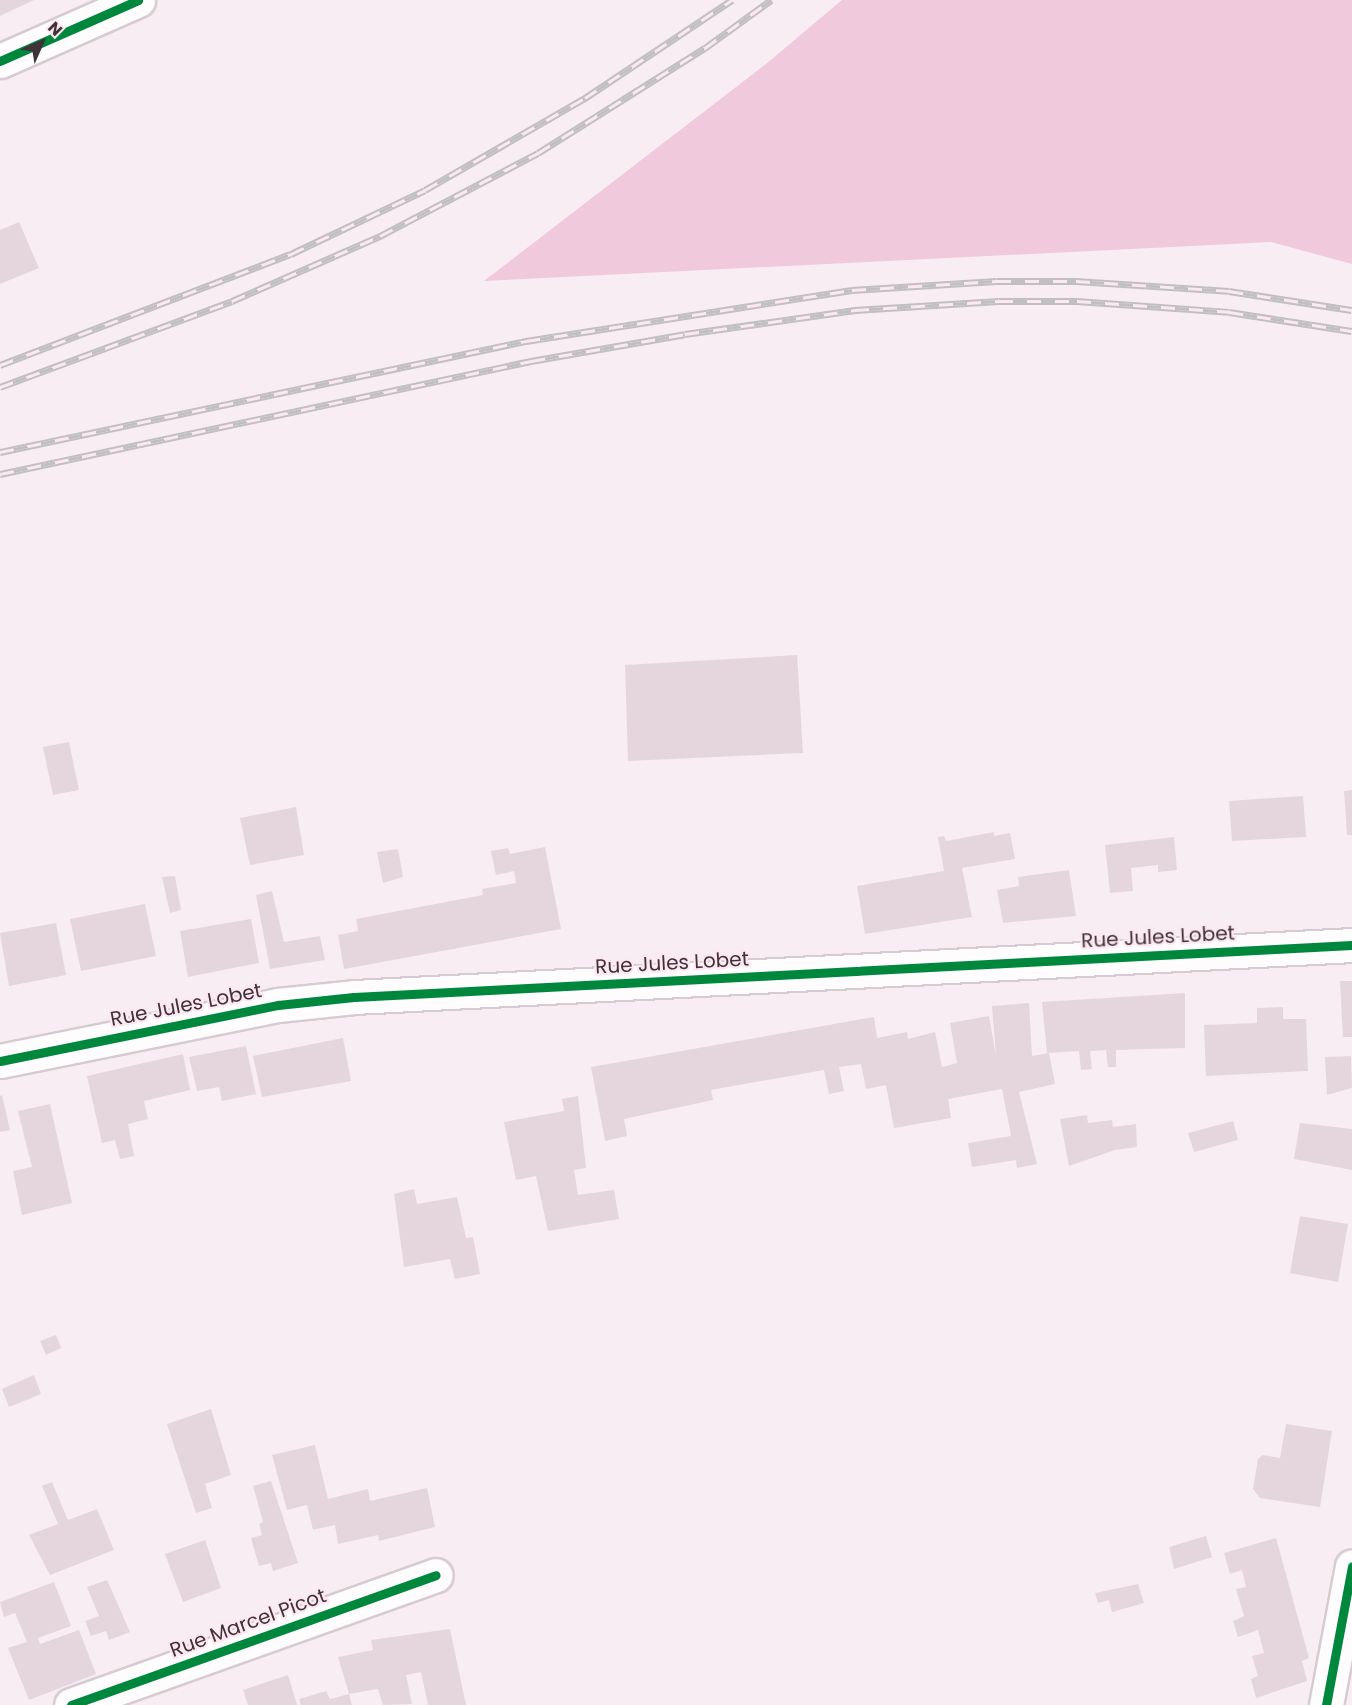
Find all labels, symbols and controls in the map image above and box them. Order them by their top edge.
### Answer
north arrow [12,12,72,72]
text: N [43,17,67,41]
street label: Rue Jules Lobet [1081,921,1235,953]
street label: Rue Jules Lobet [595,947,749,979]
street label: Rue Jules Lobet [108,979,264,1031]
street label: Rue Marcel Picot [167,1584,329,1662]

